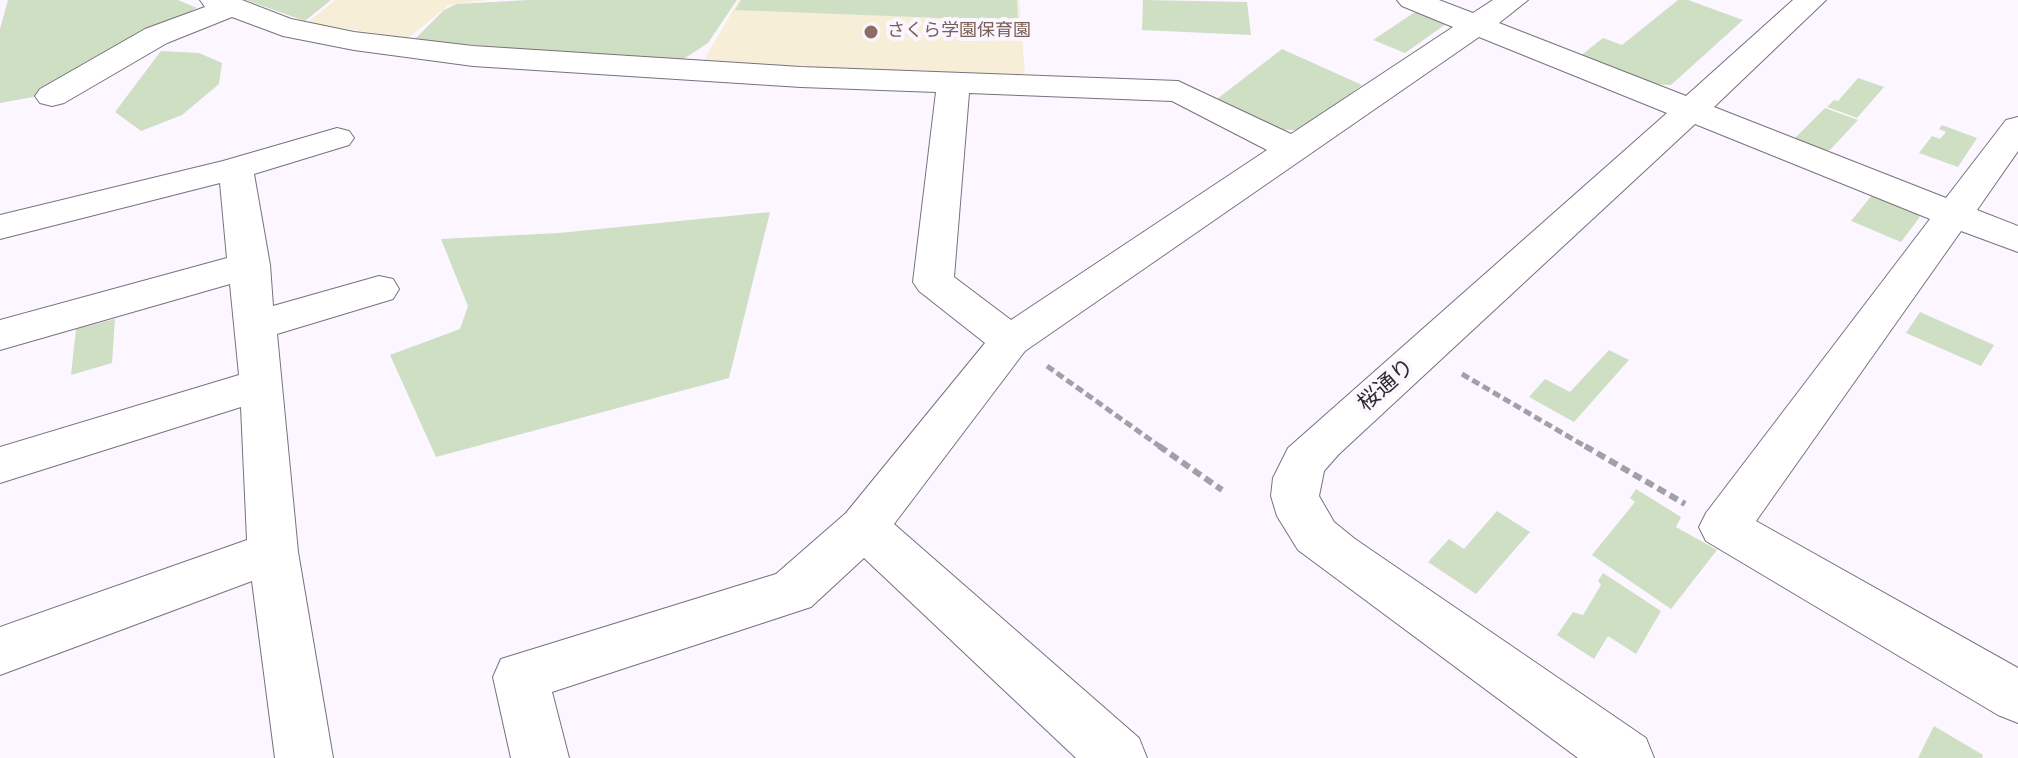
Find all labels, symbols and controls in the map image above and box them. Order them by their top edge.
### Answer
place label: さくら学園保育園 [887,21,1031,43]
marker: さくら学園保育園 [862,23,880,41]
street label: 桜通り [1353,354,1421,418]

